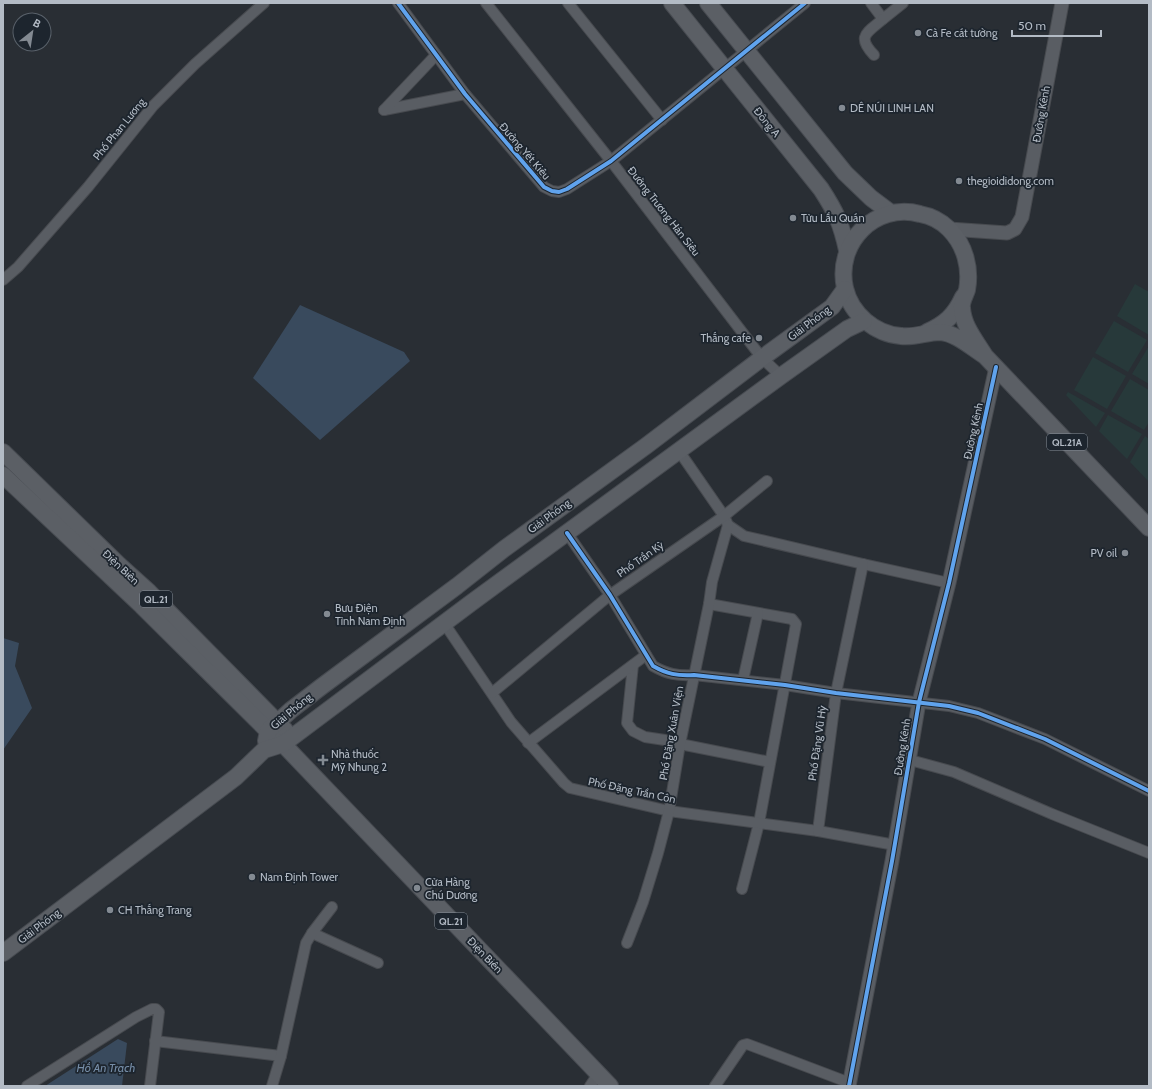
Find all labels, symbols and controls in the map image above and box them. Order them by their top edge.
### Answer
north arrow [12,12,52,52]
scale bar [1012,12,1101,38]
text: B [31,16,44,31]
text: 50 m [1018,18,1046,33]
place label: Cà Fe cát tường [926,26,998,40]
marker: Cà Fe cát tường [913,28,923,38]
street label: Đường Kênh [1029,84,1053,144]
street label: Phố Phan Lương [90,95,149,163]
place label: DÊ NÚI LINH LAN [850,101,934,115]
marker: DÊ NÚI LINH LAN [837,103,847,113]
street label: Đông A [751,104,784,140]
street label: Đường Yết Kiêu [496,120,554,183]
street label: Đường Trương Hán Siêu [625,163,703,259]
place label: thegioididong.com [967,174,1054,188]
marker: thegioididong.com [954,176,964,186]
place label: Tửu Lầu Quán [801,211,865,225]
marker: Tửu Lầu Quán [788,213,798,223]
street label: Giải Phóng [785,302,833,344]
place label: Thắng cafe [700,331,751,345]
marker: Thắng cafe [754,333,764,343]
street label: Đường Kênh [960,401,986,461]
road number: QL.21A [1047,434,1087,450]
street label: Giải Phóng [525,495,574,536]
street label: Phố Trần Kỳ [614,538,667,580]
street label: Điện Biên [100,546,142,588]
place label: PV oil [1091,546,1117,560]
marker: PV oil [1120,548,1130,558]
road number: QL.21 [140,591,172,607]
place label: Bưu Điện Tỉnh Nam Định [335,601,405,628]
marker: Bưu Điện Tỉnh Nam Định [322,609,332,619]
street label: Phố Đặng Xuân Viện [656,685,686,781]
street label: Giải Phóng [267,689,315,732]
street label: Phố Đặng Vũ Hỷ [805,704,829,782]
street label: Đường Kênh [891,717,913,777]
place label: Nhà thuốc Mỹ Nhung 2 [331,747,387,774]
marker: Nhà thuốc Mỹ Nhung 2 [318,755,328,765]
street label: Phố Đặng Trần Côn [587,774,677,806]
place label: Nam Định Tower [260,870,339,884]
marker: Nam Định Tower [247,872,257,882]
place label: Cửa Hàng Chú Dương [425,875,478,902]
marker: Cửa Hàng Chú Dương [412,883,422,893]
place label: CH Thắng Trang [118,903,192,917]
street label: Giải Phóng [15,905,63,947]
marker: CH Thắng Trang [105,905,115,915]
road number: QL.21 [435,913,467,929]
street label: Điện Biên [464,934,506,976]
water label: Hồ An Trạch [77,1060,135,1075]

